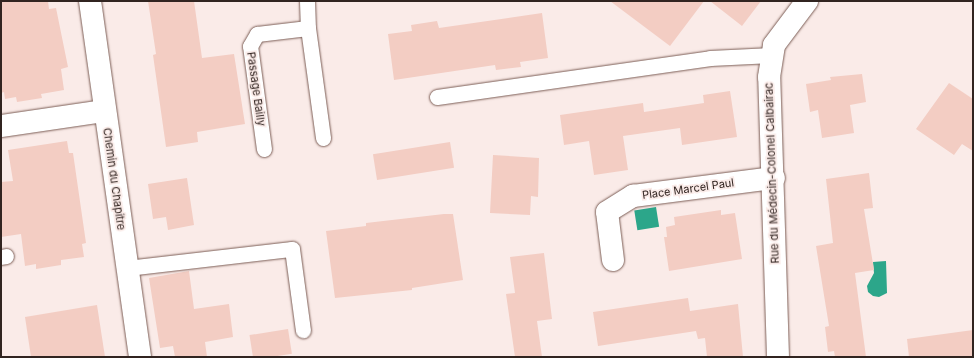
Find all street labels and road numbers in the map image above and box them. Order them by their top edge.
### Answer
street label: Passage Bailly [244,51,268,127]
street label: Rue du Médecin-Colonel Calbairac [762,82,782,264]
street label: Chemin du Chapitre [100,127,128,231]
street label: Place Marcel Paul [641,176,735,202]

